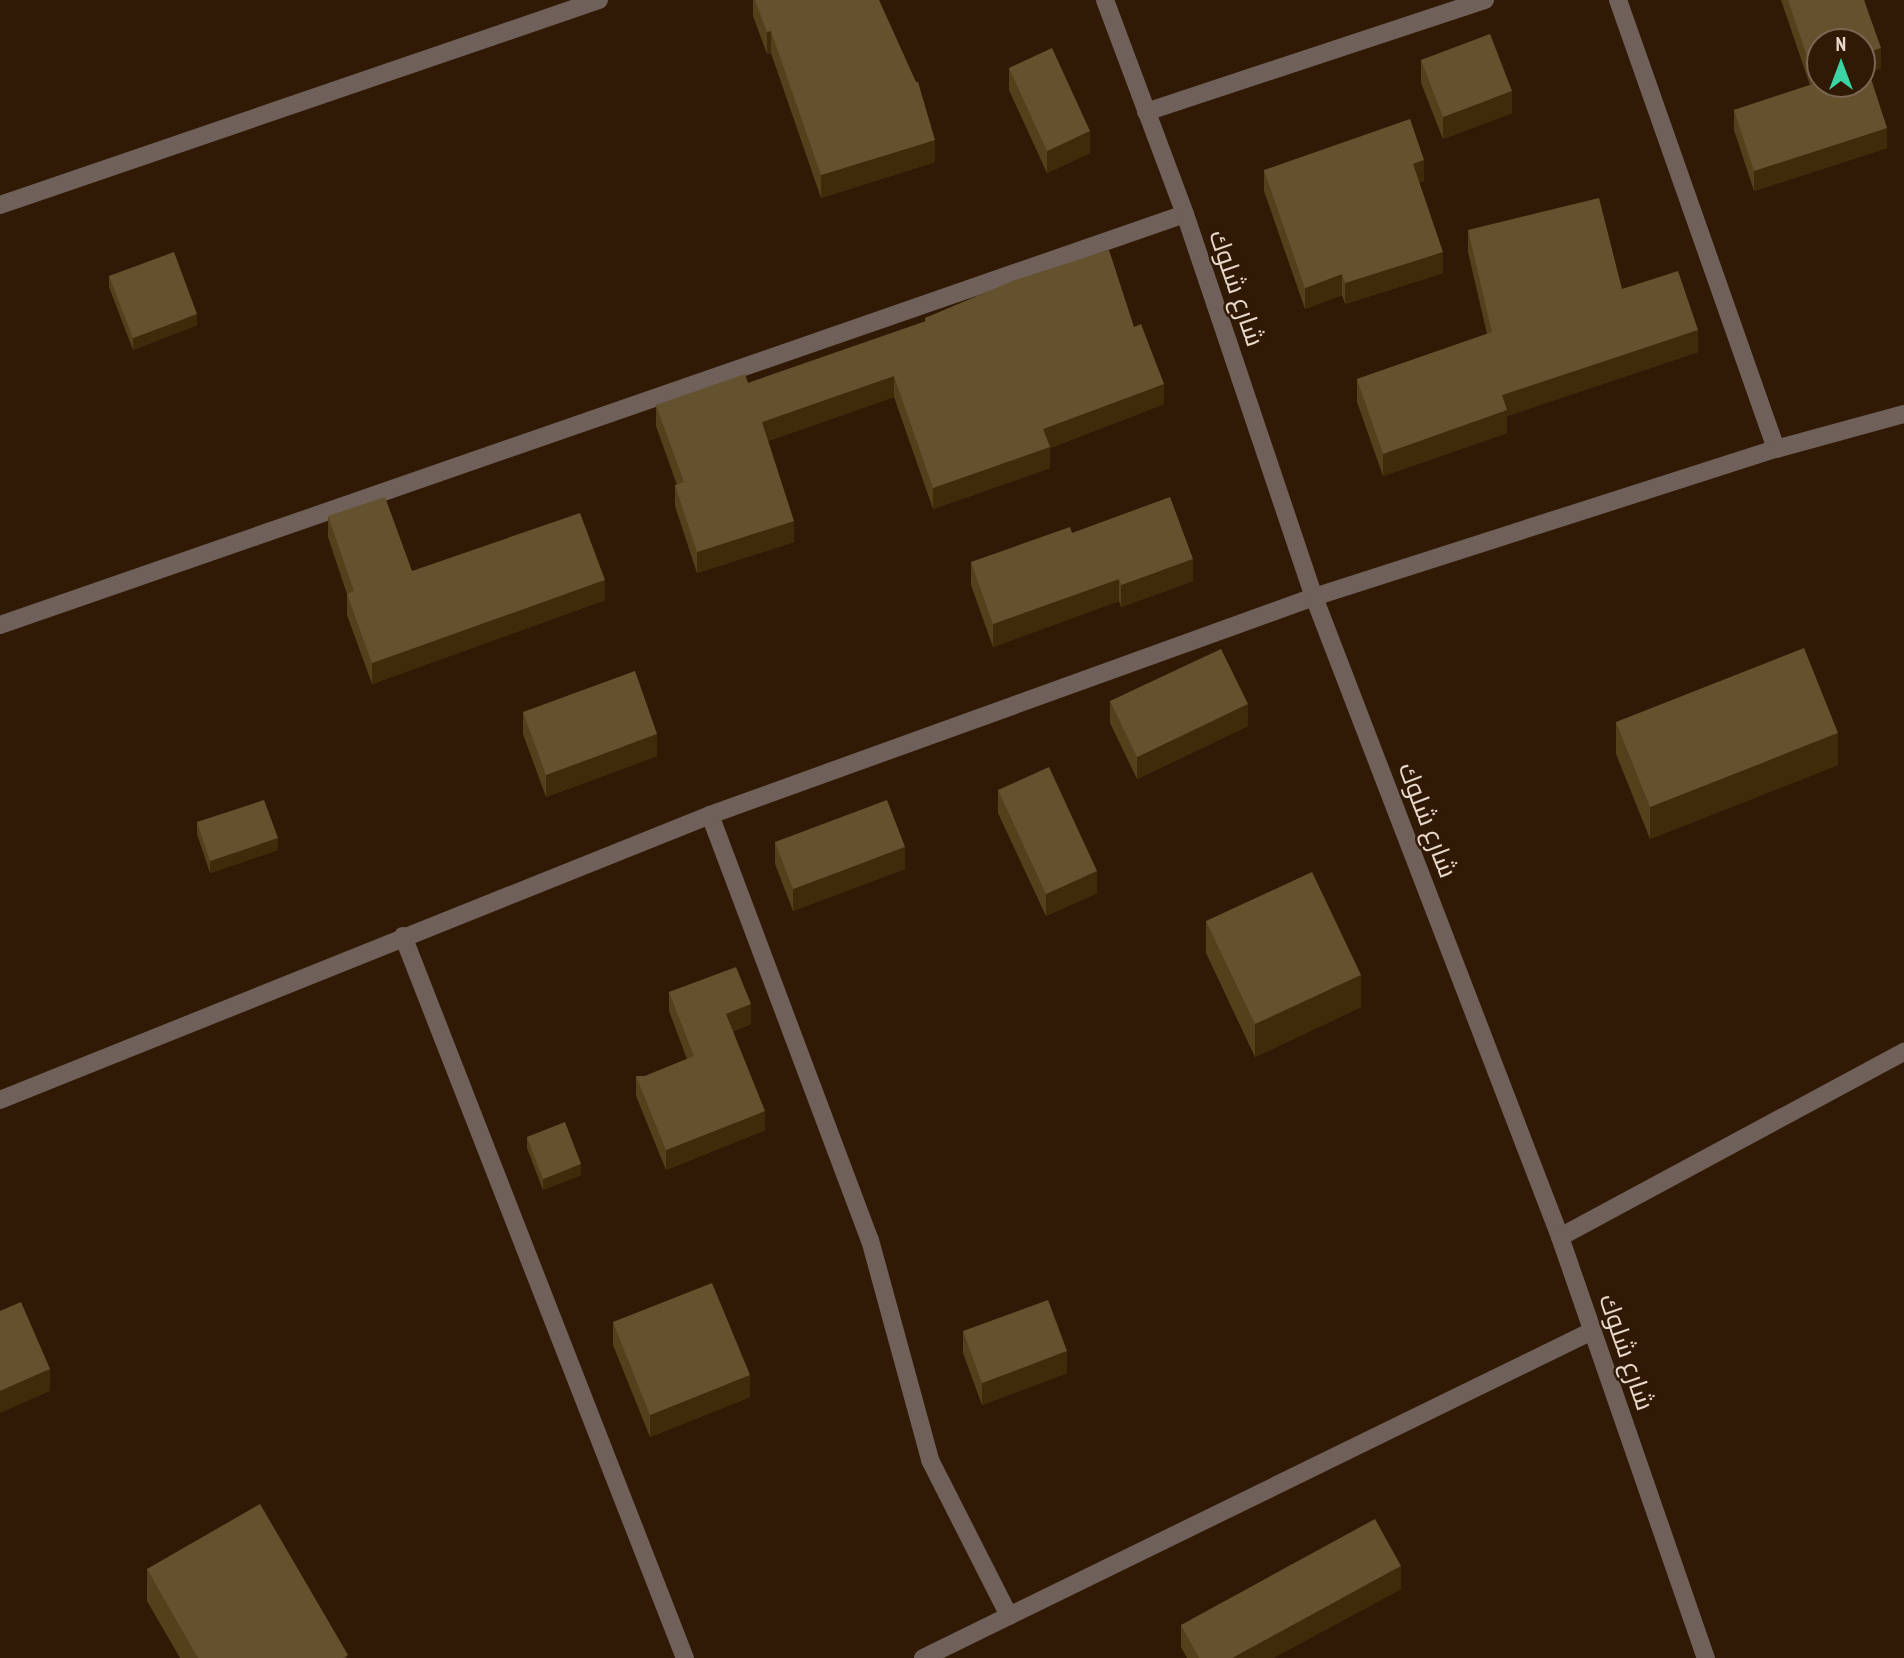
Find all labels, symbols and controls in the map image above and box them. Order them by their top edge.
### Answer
north arrow [1806,28,1876,98]
text: N [1836,32,1846,56]
street label: شارع شلوك [1203,226,1271,350]
street label: شارع شلوك [1392,758,1464,882]
street label: شارع شلوك [1593,1290,1661,1414]

